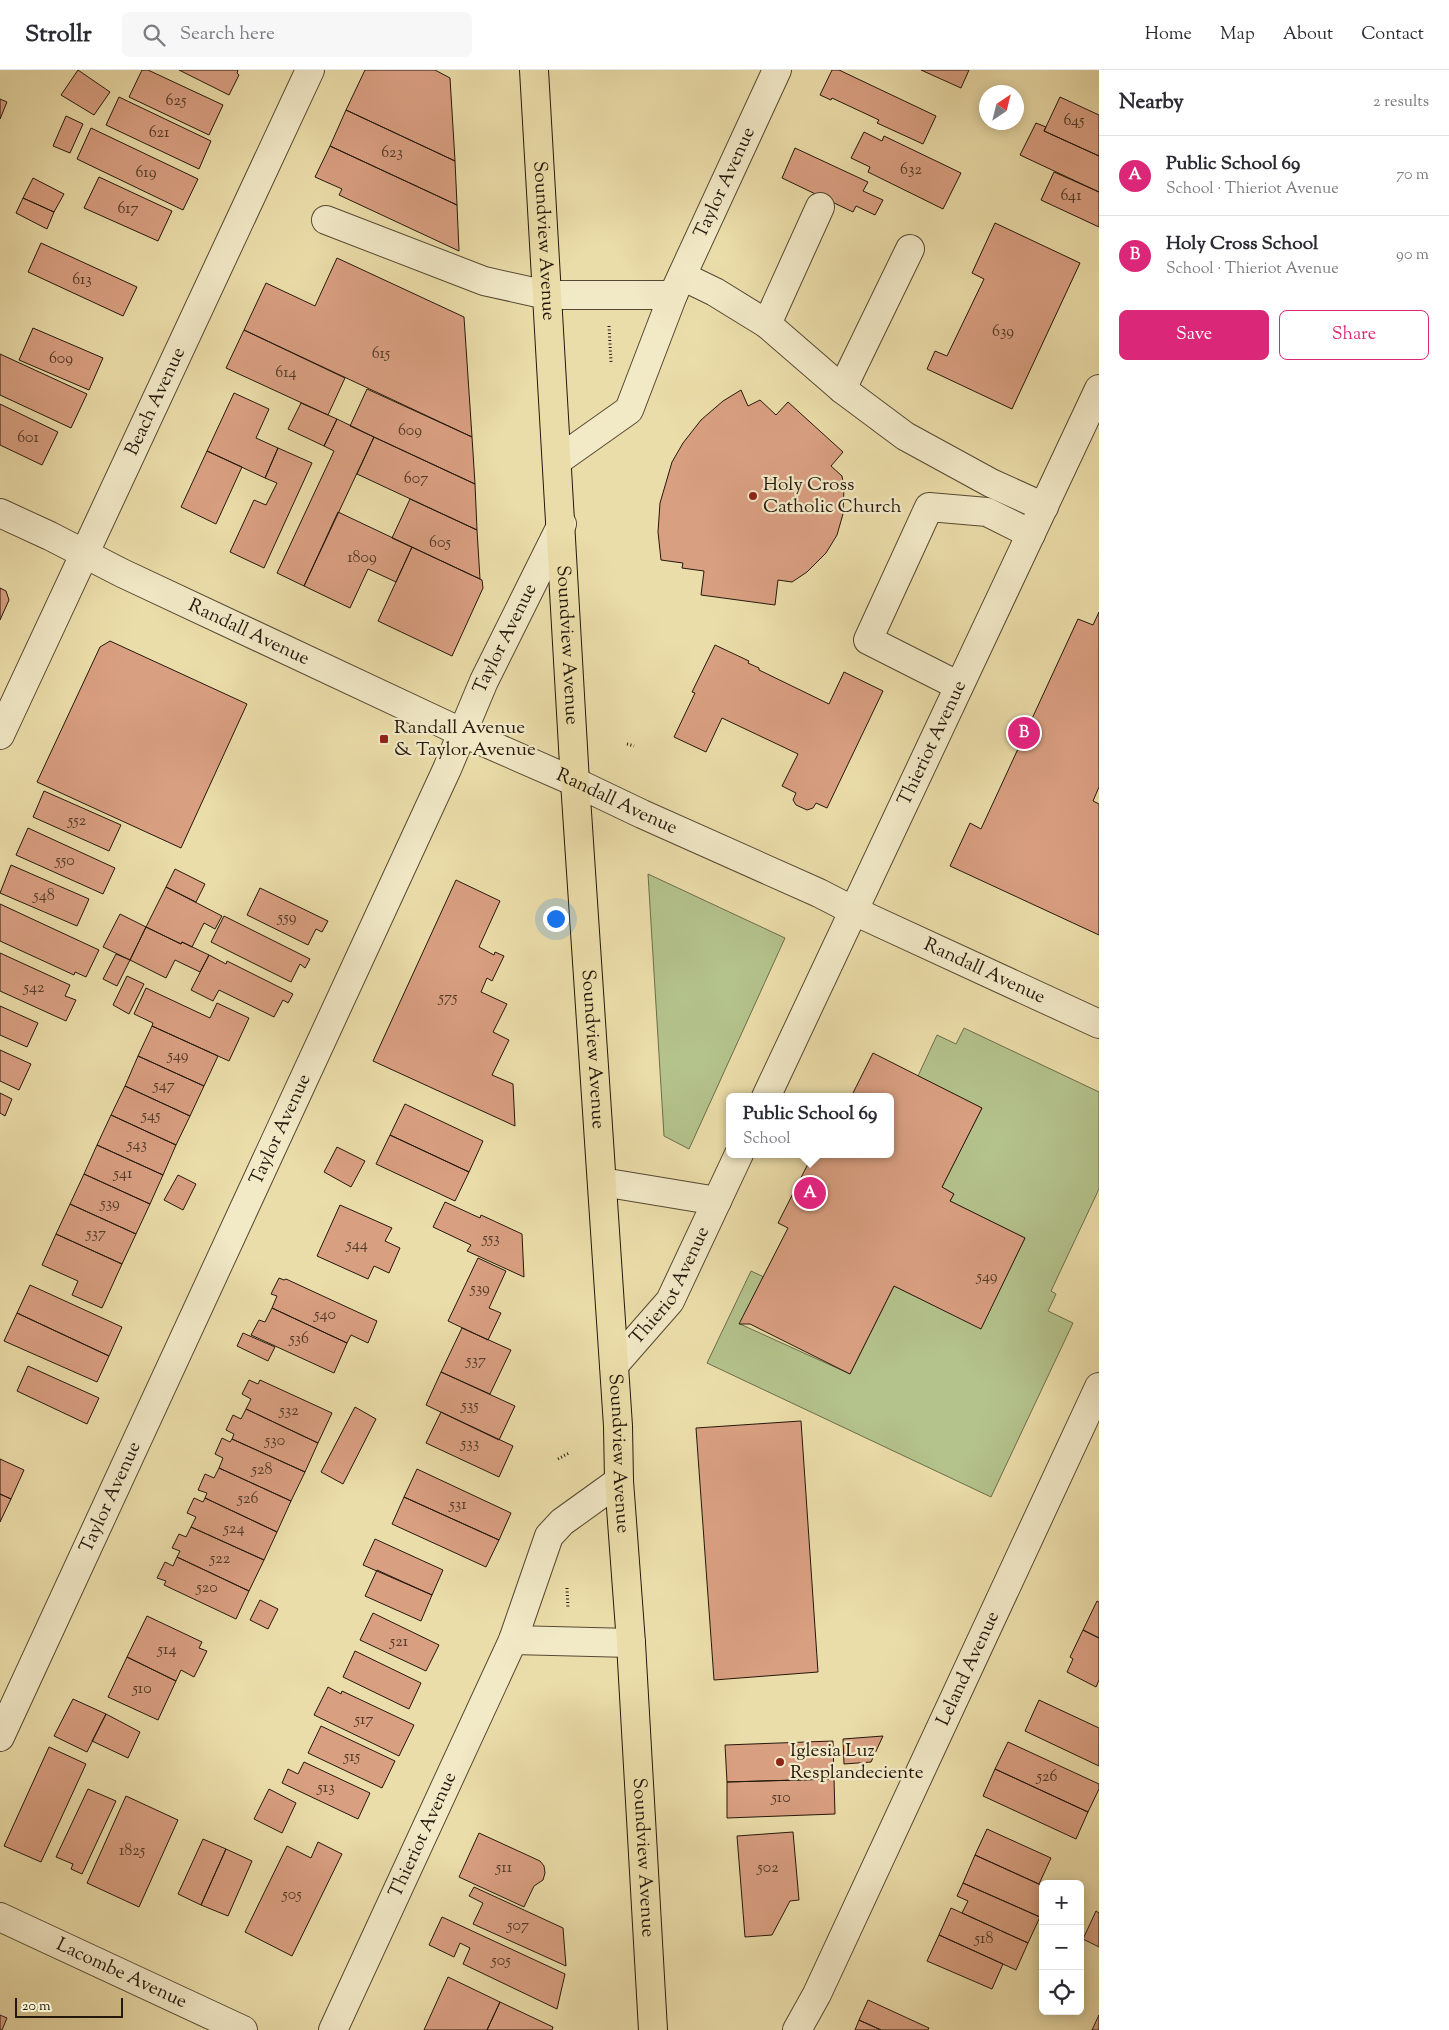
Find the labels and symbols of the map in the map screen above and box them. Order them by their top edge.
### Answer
north arrow [979,85,1024,130]
house number: 625 [166,90,187,113]
house number: 645 [1063,110,1085,133]
house number: 621 [149,122,170,145]
street label: Taylor Avenue [687,123,762,243]
house number: 623 [381,142,403,165]
house number: 632 [900,159,922,182]
street label: Soundview Avenue [526,160,562,321]
house number: 619 [136,162,157,185]
house number: 641 [1060,185,1082,208]
house number: 617 [117,198,139,221]
house number: 613 [72,269,92,292]
house number: 639 [992,321,1014,344]
street label: Beach Avenue [119,343,192,460]
house number: 615 [372,343,391,366]
house number: 609 [49,348,73,371]
house number: 614 [275,362,297,385]
house number: 609 [398,420,422,443]
house number: 601 [17,427,39,450]
house number: 607 [404,468,428,491]
place label: Holy Cross Catholic Church [763,472,902,521]
marker: Holy Cross Catholic Church [747,490,759,502]
house number: 605 [429,532,451,555]
house number: 1809 [347,547,377,570]
street label: Soundview Avenue [549,564,585,726]
street label: Taylor Avenue [467,579,544,698]
street label: Randall Avenue [184,592,314,673]
street label: Thieriot Avenue [891,676,974,810]
pin: B [1008,714,1040,752]
place label: Randall Avenue & Taylor Avenue [394,715,536,764]
marker: Randall Avenue & Taylor Avenue [378,733,390,745]
street label: Randall Avenue [552,762,682,842]
house number: 552 [67,810,87,833]
house number: 550 [54,850,75,873]
house number: 548 [32,885,55,908]
your location [543,906,569,932]
house number: 559 [277,907,297,930]
street label: Randall Avenue [919,931,1050,1011]
street label: Soundview Avenue [574,969,612,1130]
house number: 542 [22,977,45,1000]
house number: 575 [438,987,458,1010]
house number: 549 [166,1045,189,1068]
street label: Taylor Avenue [243,1069,318,1190]
house number: 547 [152,1075,175,1098]
house number: 545 [140,1105,161,1128]
house number: 543 [126,1134,147,1157]
house number: 541 [113,1163,133,1186]
pin: A [794,1174,826,1212]
house number: 539 [99,1193,120,1216]
street label: Thieriot Avenue [624,1222,717,1351]
house number: 537 [85,1223,106,1246]
house number: 553 [481,1228,500,1251]
house number: 544 [345,1234,368,1257]
house number: 549 [975,1266,998,1289]
house number: 539 [469,1278,490,1301]
house number: 540 [313,1304,336,1327]
house number: 536 [288,1328,309,1351]
house number: 537 [465,1350,486,1373]
street label: Soundview Avenue [601,1373,636,1534]
house number: 535 [460,1395,479,1418]
house number: 532 [278,1400,299,1423]
house number: 530 [264,1430,285,1453]
house number: 533 [460,1433,479,1456]
street label: Taylor Avenue [73,1437,148,1557]
house number: 528 [251,1459,272,1482]
house number: 526 [237,1488,258,1511]
house number: 531 [448,1494,467,1517]
house number: 524 [222,1518,245,1541]
house number: 522 [209,1548,231,1571]
house number: 520 [195,1577,218,1600]
street label: Leland Avenue [930,1607,1007,1730]
house number: 521 [389,1631,409,1654]
house number: 514 [157,1639,176,1662]
house number: 510 [131,1678,152,1701]
house number: 517 [354,1709,373,1732]
place label: Iglesia Luz Resplandeciente [790,1738,924,1787]
house number: 515 [343,1746,361,1769]
marker: Iglesia Luz Resplandeciente [774,1756,786,1768]
house number: 526 [1036,1766,1057,1789]
street label: Thieriot Avenue [382,1767,464,1902]
house number: 513 [316,1777,335,1800]
street label: Soundview Avenue [625,1777,661,1938]
house number: 510 [770,1787,791,1810]
house number: 1825 [119,1840,146,1863]
house number: 511 [495,1857,513,1880]
house number: 502 [756,1857,779,1880]
house number: 505 [281,1884,302,1907]
house number: 507 [506,1915,529,1938]
house number: 518 [974,1928,993,1951]
street label: Lacombe Avenue [52,1931,191,2016]
house number: 505 [490,1950,511,1973]
scale bar [15,1995,122,2018]

